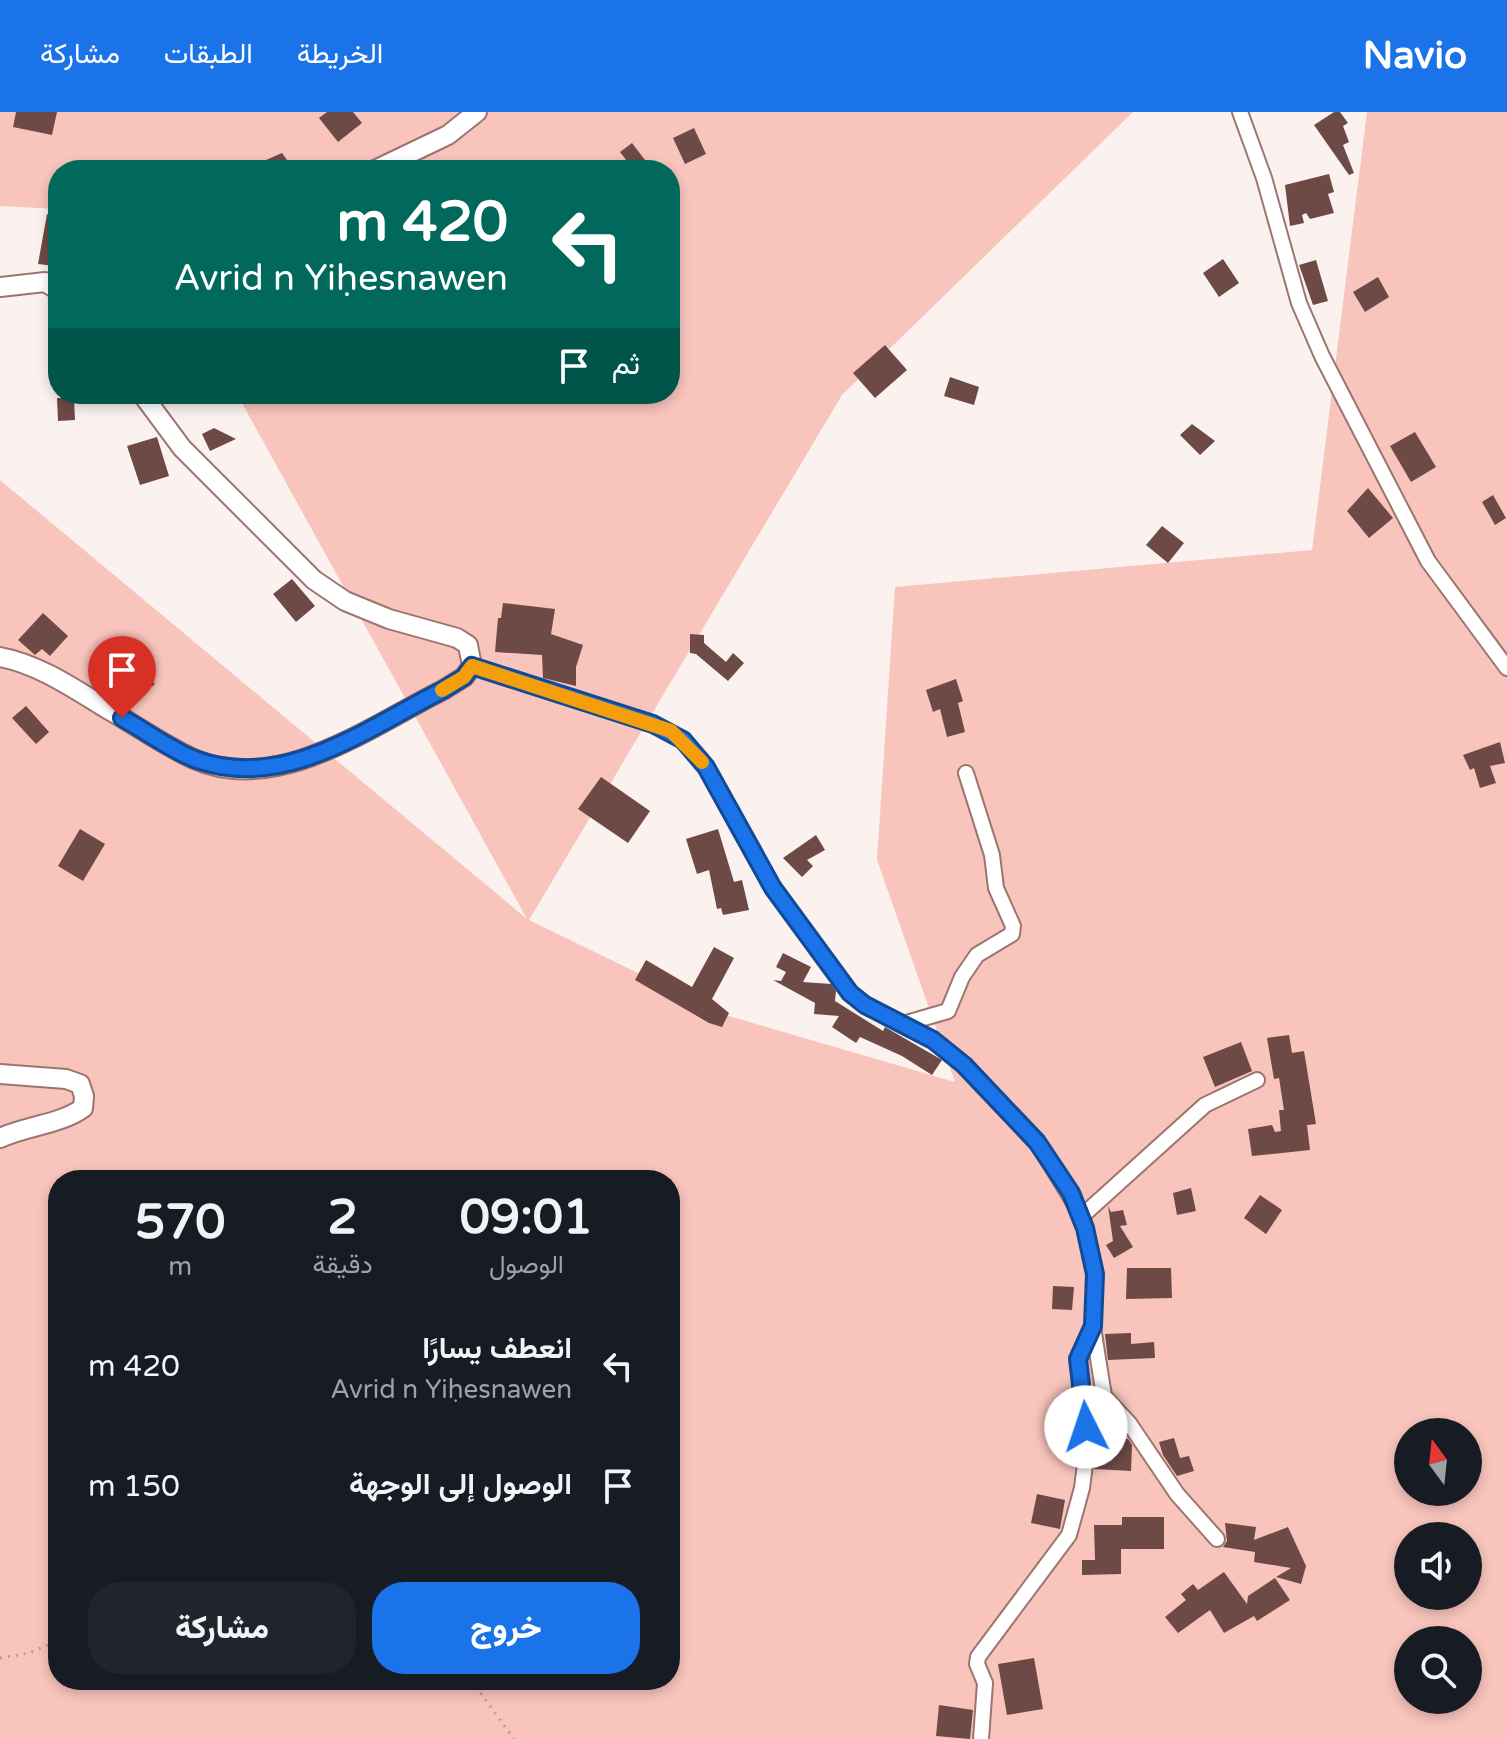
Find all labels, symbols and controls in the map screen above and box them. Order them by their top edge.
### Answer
text: Navio [1363,33,1467,79]
text: مشاركة [40,37,120,71]
text: الطبقات [164,37,253,71]
text: الخريطة [297,37,383,71]
text: 420 m [337,189,508,256]
icon: left [536,192,640,296]
text: Avrid n Yiḥesnawen [174,257,508,300]
icon: arrive [552,344,596,388]
text: ثم [612,346,640,383]
pin [88,636,156,718]
icon: arrive [100,648,144,692]
text: 2 [328,1189,358,1247]
text: 09:01 [460,1189,593,1247]
text: 570 [135,1194,226,1252]
text: دقيقة [313,1249,373,1280]
text: الوصول [489,1249,564,1280]
text: m [168,1251,192,1282]
text: انعطف يسارًا [422,1330,572,1367]
icon: left [596,1344,640,1388]
text: 420 m [88,1348,180,1385]
text: Avrid n Yiḥesnawen [331,1374,572,1405]
position arrow [1044,1385,1128,1469]
north arrow [1394,1418,1482,1506]
map controls [1394,1418,1482,1714]
icon: arrive [596,1464,640,1508]
text: الوصول إلى الوجهة [349,1466,572,1503]
text: 150 m [88,1468,180,1505]
button: sound [1394,1522,1482,1610]
button: مشاركة [88,1582,356,1674]
button: خروج [372,1582,640,1674]
button: search [1394,1626,1482,1714]

